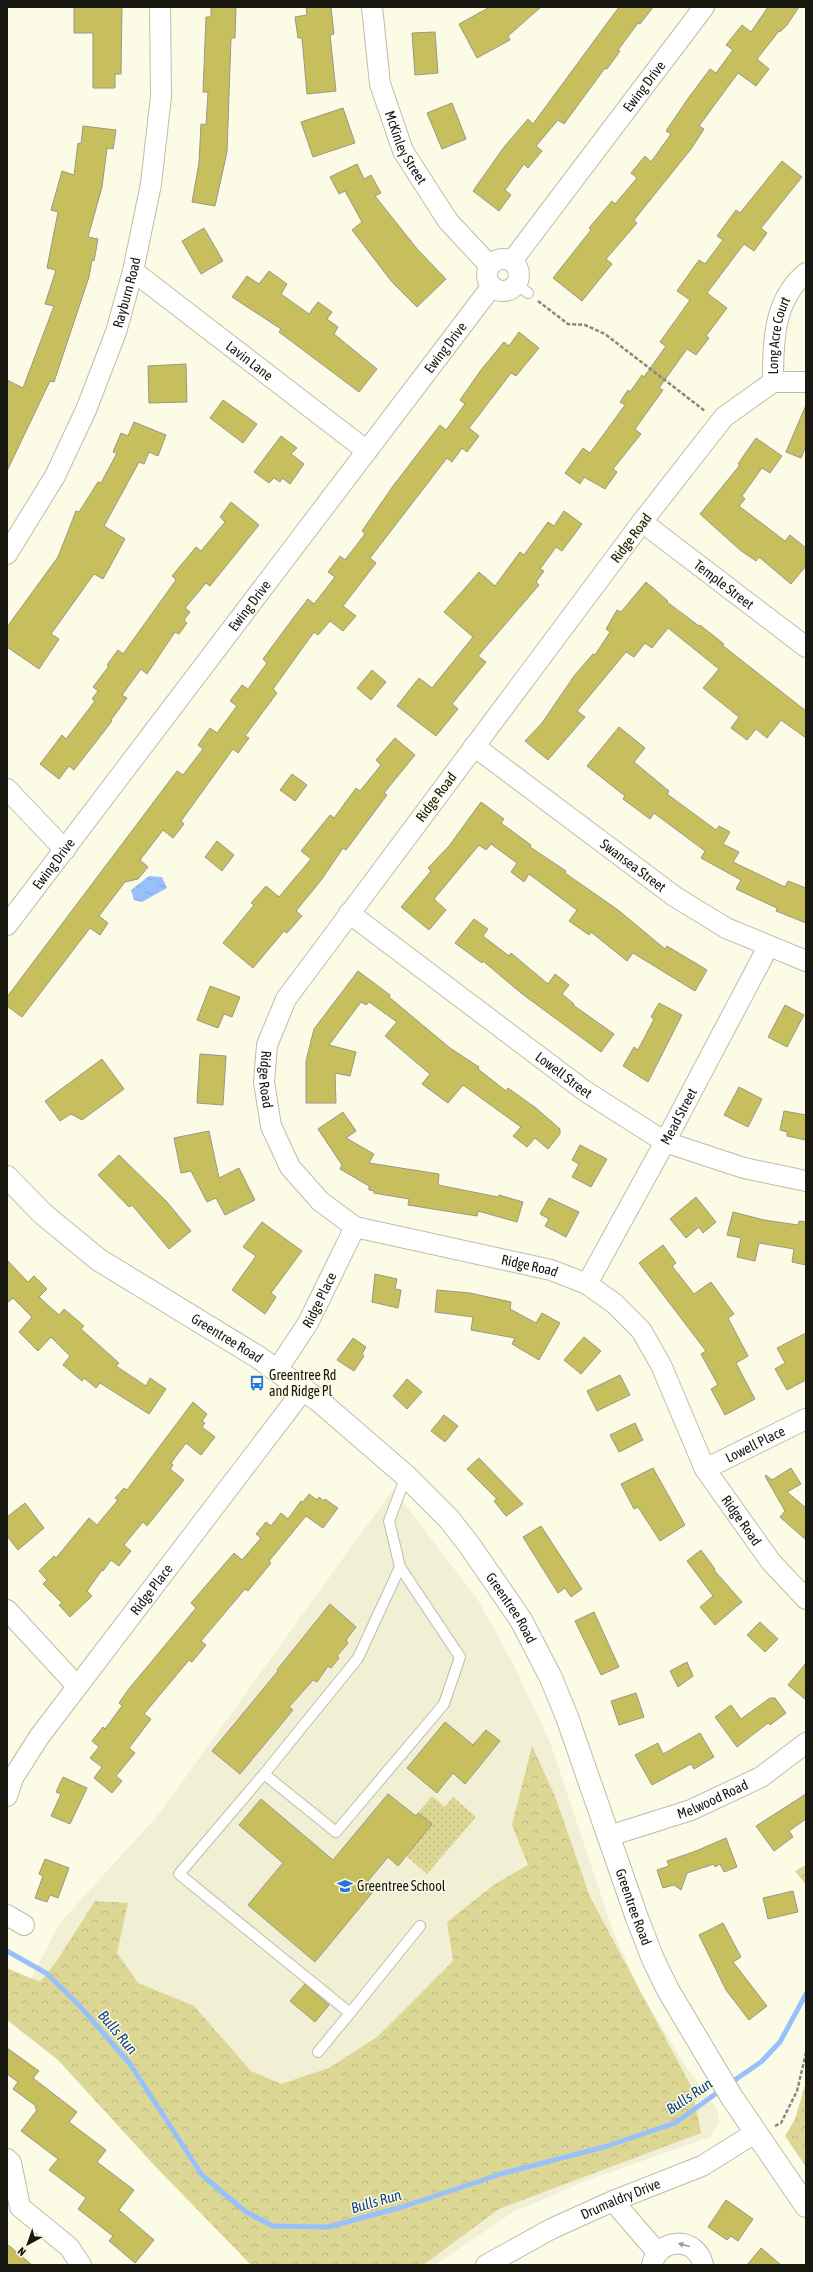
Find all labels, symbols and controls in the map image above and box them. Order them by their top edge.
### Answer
street label: Ewing Drive [620,58,668,115]
street label: McKinley Street [382,109,430,187]
street label: Rayburn Road [110,256,144,330]
street label: Long Acre Court [765,294,793,375]
street label: Ewing Drive [421,319,470,376]
street label: Lavin Lane [223,338,276,384]
street label: Ridge Road [607,510,655,566]
street label: Temple Street [691,557,757,612]
street label: Ewing Drive [225,577,274,634]
street label: Ridge Road [412,769,460,825]
street label: Ewing Drive [29,835,78,892]
street label: Swansea Street [597,836,669,895]
street label: Lowell Street [532,1049,595,1101]
street label: Ridge Road [256,1050,276,1109]
street label: Mead Street [657,1085,700,1147]
street label: Ridge Road [500,1251,560,1280]
street label: Ridge Place [299,1270,340,1331]
street label: Greentree Road [188,1310,266,1366]
place label: Greentree Rd and Ridge Pl [269,1367,336,1399]
bus stop icon: Greentree Rd and Ridge Pl [248,1374,266,1392]
street label: Lowell Place [723,1423,788,1466]
street label: Ridge Road [718,1492,765,1549]
street label: Ridge Place [127,1561,176,1618]
street label: Greentree Road [483,1570,540,1646]
street label: Melwood Road [675,1776,750,1822]
street label: Greentree Road [612,1866,655,1948]
school or university icon: Greentree School [336,1877,354,1895]
place label: Greentree School [357,1878,446,1894]
water label: Bulls Run [95,2007,141,2057]
water label: Bulls Run [663,2075,715,2117]
street label: Drumaldry Drive [578,2175,662,2223]
water label: Bulls Run [349,2186,403,2216]
north arrow [8,2224,48,2264]
one-way arrow [678,2242,690,2248]
text: N [15,2245,28,2258]

